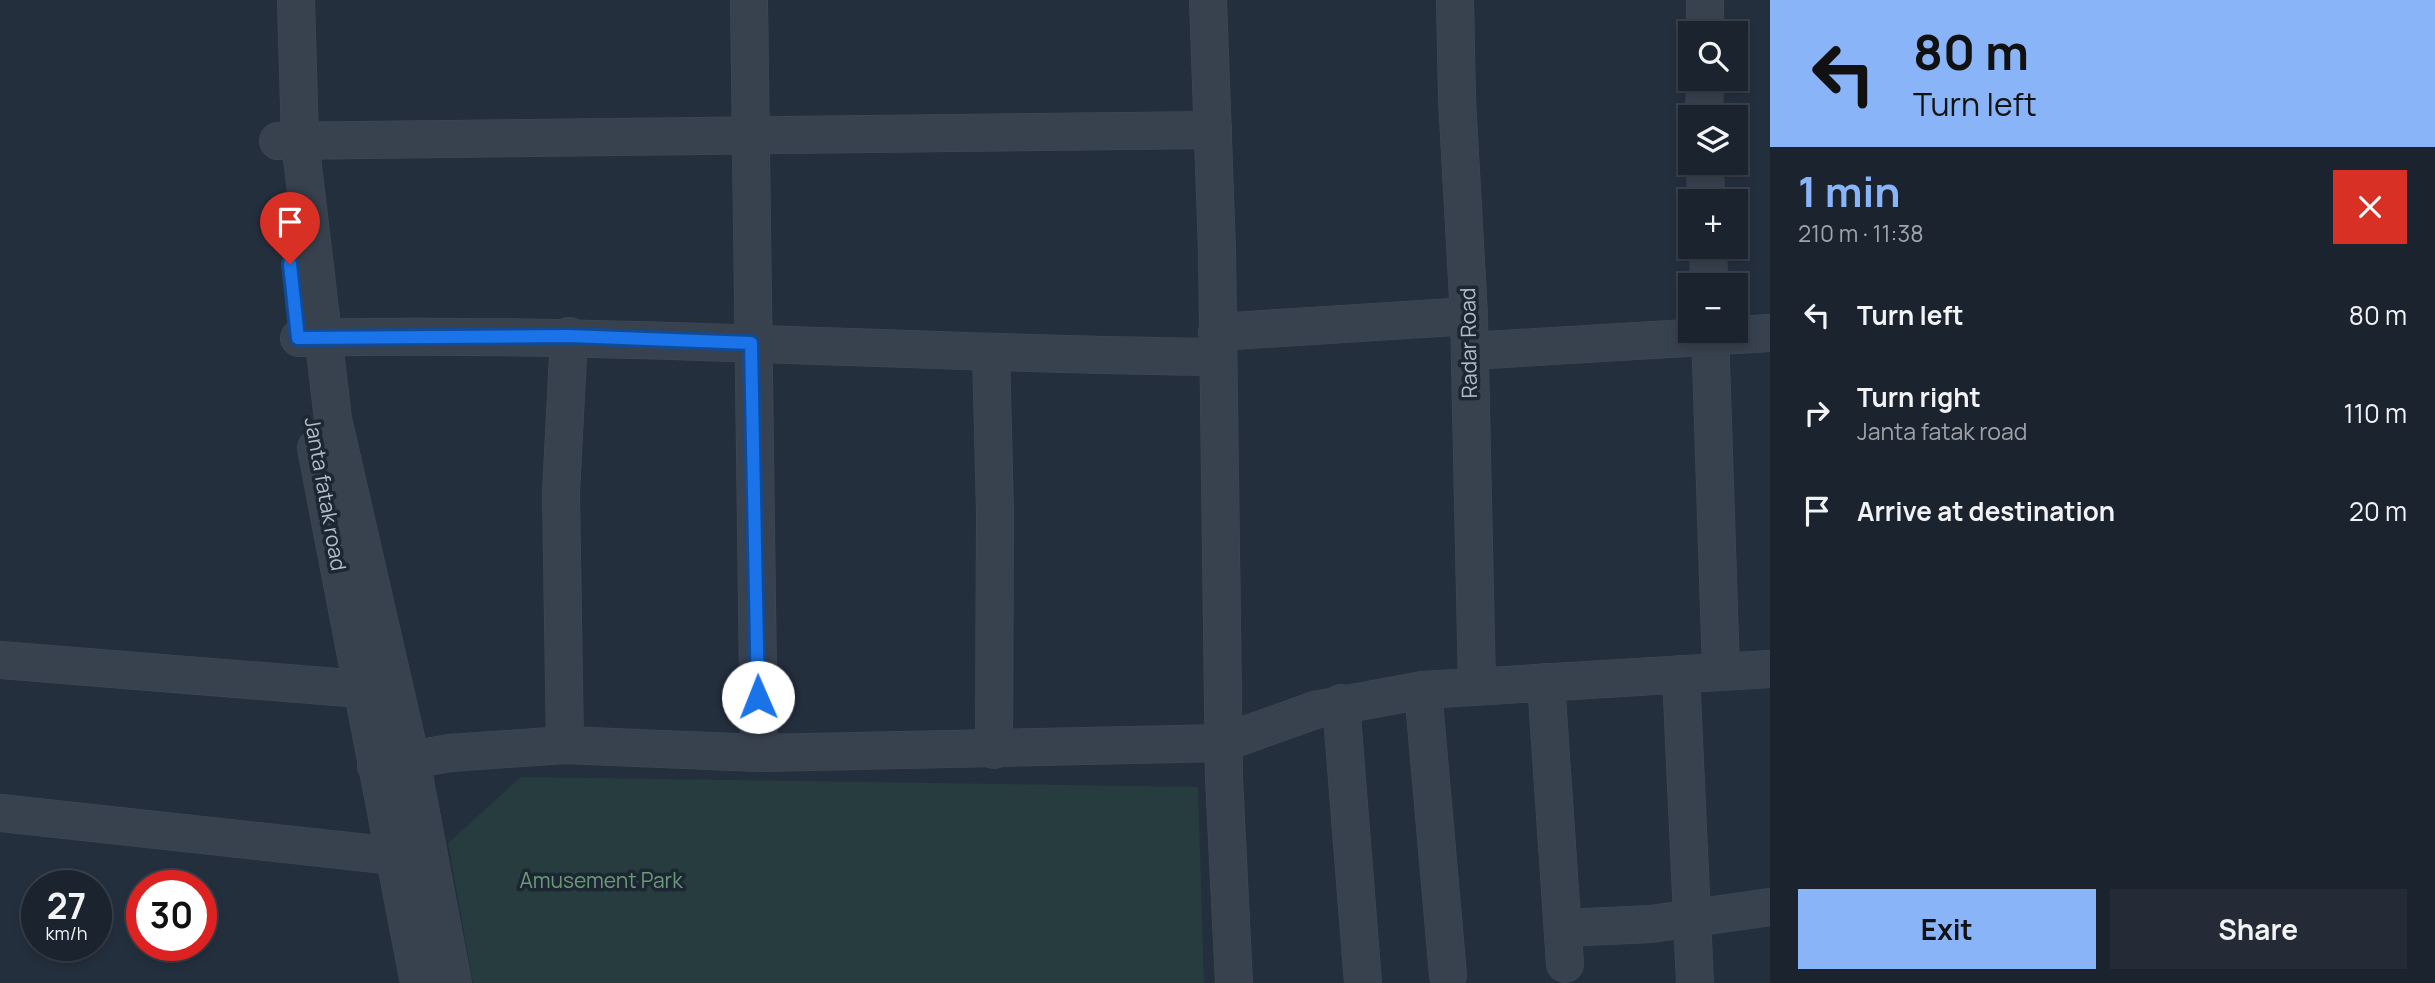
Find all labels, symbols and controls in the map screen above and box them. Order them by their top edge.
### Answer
text: 80 m [1913,18,2029,85]
map controls [1678,21,1748,343]
button: search [1678,21,1748,91]
icon: left [1798,28,1889,119]
text: Turn left [1913,82,2037,126]
button: layers [1678,105,1748,175]
text: 1 min [1798,162,1901,220]
button: close [2333,170,2407,244]
button: + [1678,189,1748,259]
pin [260,192,320,264]
icon: arrive [271,203,309,241]
text: 210 m · 11:38 [1798,217,1924,249]
button: − [1678,273,1748,343]
street label: Radar Road [1453,288,1483,399]
icon: left [1798,296,1836,334]
text: Turn left [1857,297,1964,333]
text: 80 m [2349,297,2407,333]
text: Turn right [1857,379,1981,415]
icon: right [1798,394,1836,432]
text: 110 m [2344,395,2407,431]
street label: Janta fatak road [299,415,353,573]
text: Janta fatak road [1857,415,2027,447]
icon: arrive [1798,492,1836,530]
text: Arrive at destination [1857,493,2115,529]
text: 20 m [2349,493,2407,529]
position arrow [721,660,795,734]
park label: Amusement Park [519,866,683,894]
speed limit sign: 30 [126,870,217,961]
text: 27 [47,882,86,930]
button: Exit [1798,889,2096,969]
button: Share [2110,889,2407,969]
text: km/h [46,921,87,945]

